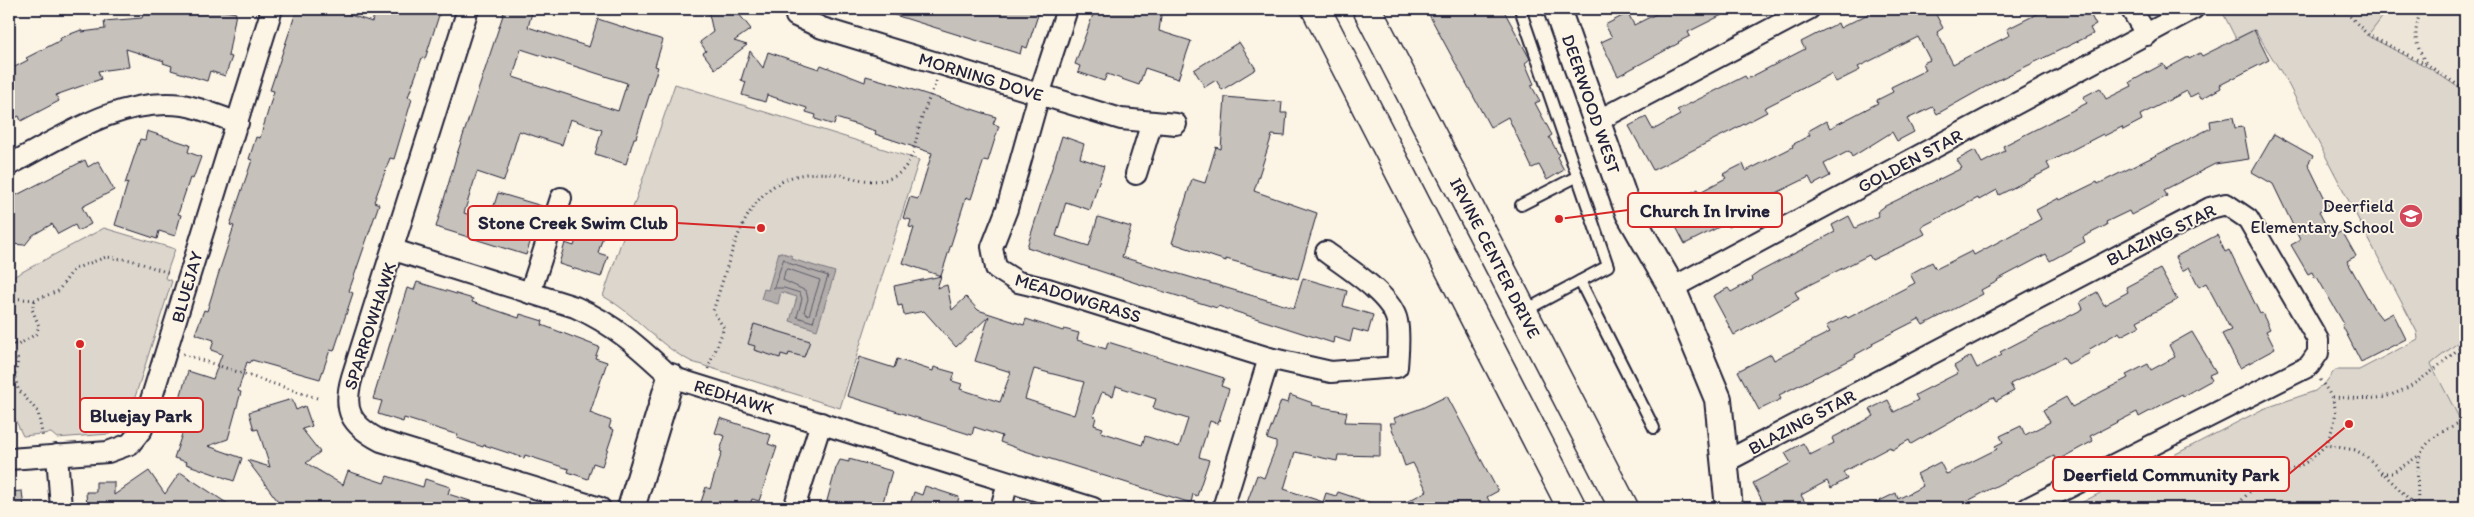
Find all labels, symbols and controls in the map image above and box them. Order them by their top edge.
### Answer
street label: DEERWOOD WEST [1557,31,1625,177]
street label: MORNING DOVE [916,48,1046,106]
street label: GOLDEN STAR [1854,124,1966,198]
street label: IRVINE CENTER DRIVE [1445,174,1545,342]
callout: Church In Irvine [1628,193,1782,227]
place label: Deerfield Elementary School [2250,195,2394,238]
text: Church In Irvine [1640,199,1770,222]
street label: BLAZING STAR [2103,199,2219,271]
school or university icon: Deerfield Elementary School [2398,203,2424,229]
callout: Stone Creek Swim Club [468,206,677,240]
text: Stone Creek Swim Club [478,211,668,234]
street label: BLUEJAY [166,248,208,325]
street label: SPARROWHAWK [339,259,401,393]
street label: MEADOWGRASS [1012,268,1144,328]
street label: REDHAWK [691,374,777,420]
street label: BLAZING STAR [1744,384,1860,460]
callout: Bluejay Park [80,398,203,432]
text: Bluejay Park [90,404,192,427]
callout: Deerfield Community Park [2053,457,2289,491]
text: Deerfield Community Park [2063,463,2279,486]

